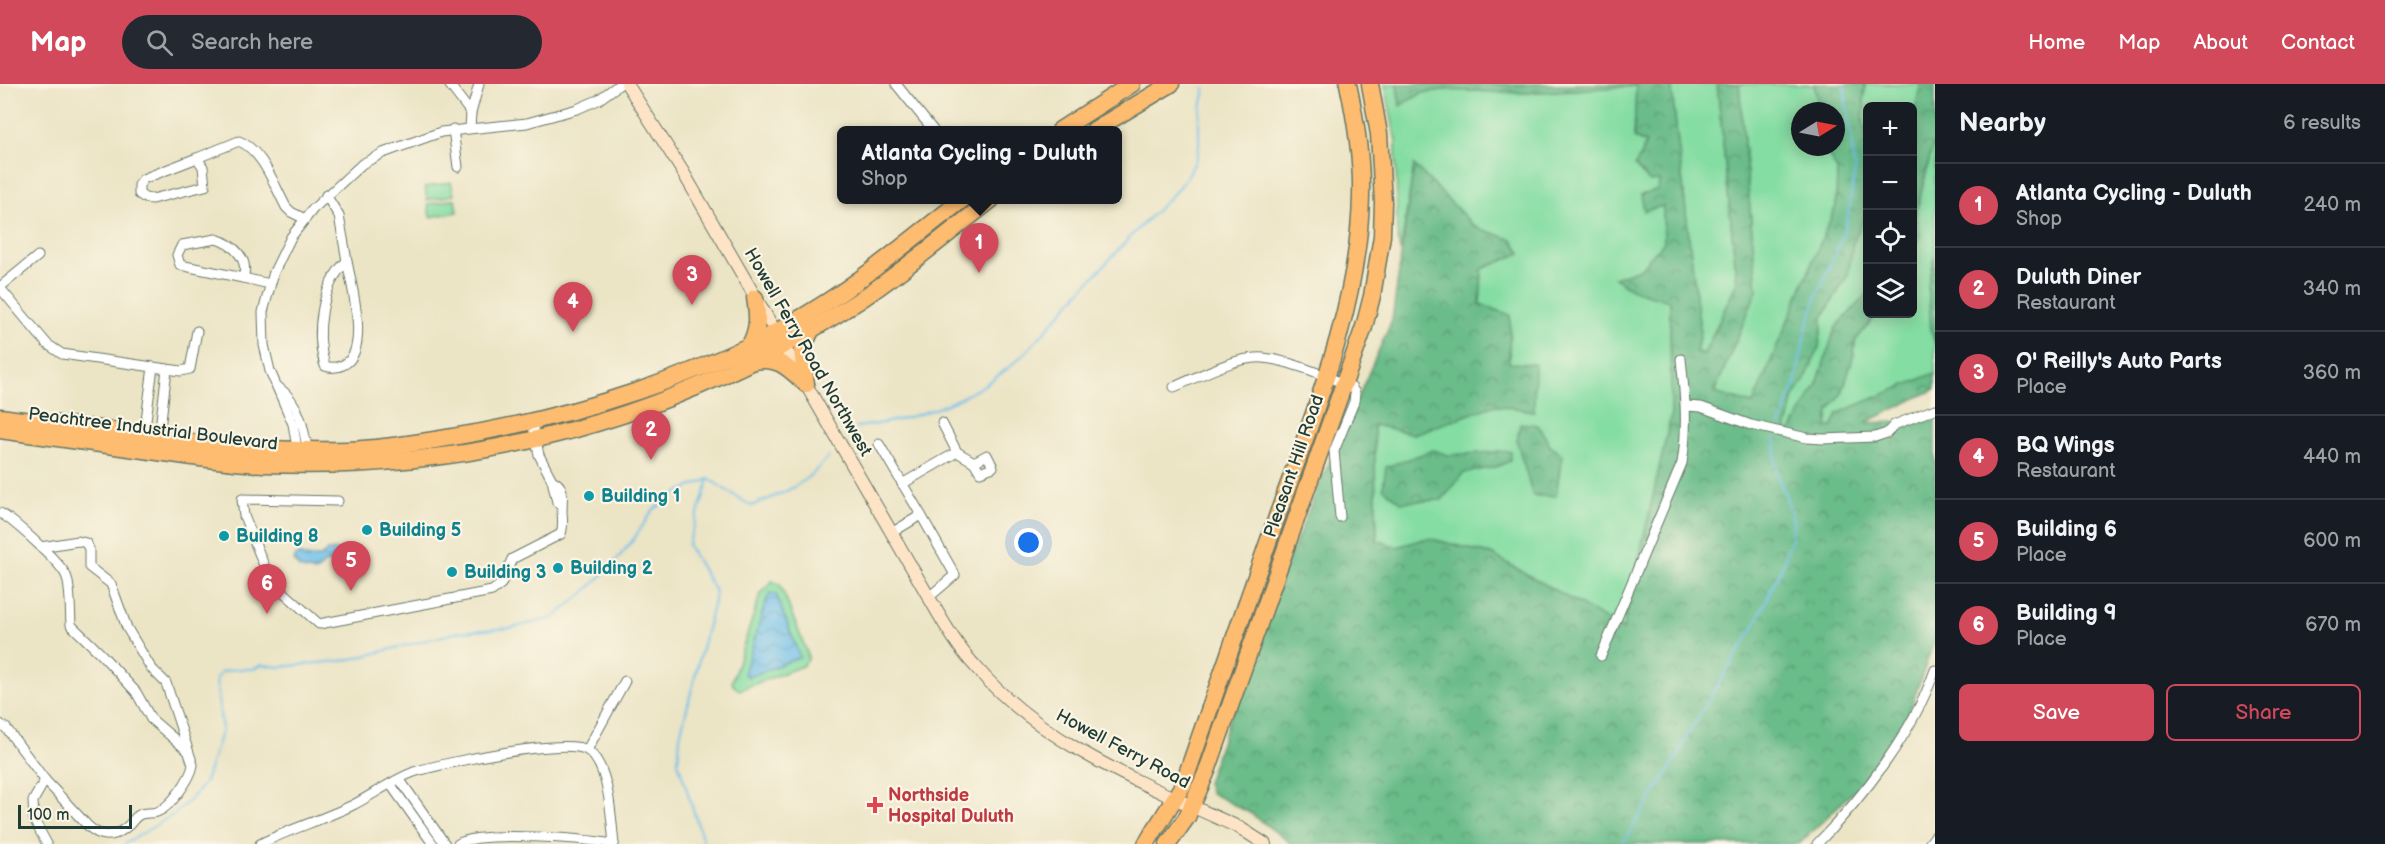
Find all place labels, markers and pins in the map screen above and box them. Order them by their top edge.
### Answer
pin: 1 [960,224,998,273]
pin: 3 [672,256,712,305]
pin: 4 [554,282,592,332]
pin: 2 [632,410,670,460]
place label: Building 1 [601,486,680,507]
marker: Building 1 [582,489,596,503]
place label: Building 5 [379,520,461,541]
marker: Building 5 [360,523,374,537]
place label: Building 8 [236,526,319,547]
marker: Building 8 [217,529,231,543]
pin: 5 [332,542,370,591]
place label: Building 2 [570,558,653,579]
marker: Building 2 [551,561,565,575]
place label: Building 3 [464,562,546,583]
pin: 6 [248,564,286,614]
marker: Building 3 [445,565,459,579]
place label: Northside Hospital Duluth [888,785,1014,827]
marker: Northside Hospital Duluth [866,796,884,814]

